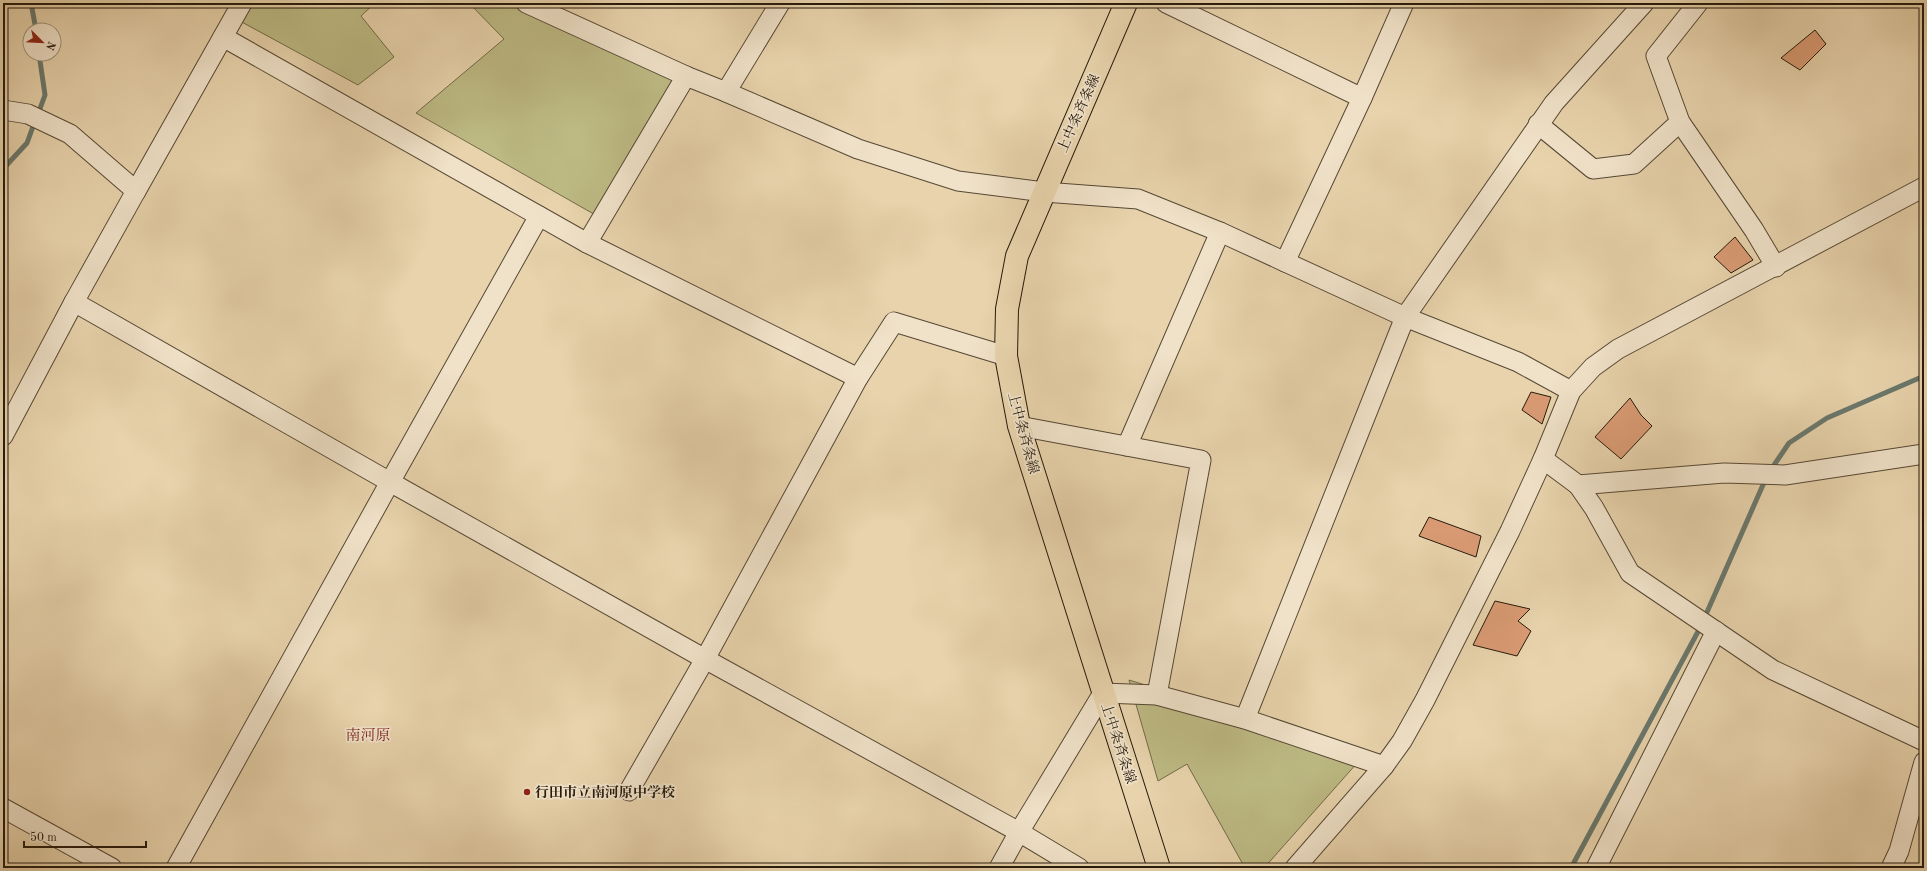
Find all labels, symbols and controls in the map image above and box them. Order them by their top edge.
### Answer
north arrow [22,22,62,62]
text: N [43,39,56,52]
street label: 上中条斉条線 [1055,72,1102,155]
street label: 上中条斉条線 [1005,391,1042,476]
street label: 上中条斉条線 [1098,701,1139,785]
district label: 南河原 [345,727,391,744]
place label: 行田市立南河原中学校 [535,784,675,800]
marker: 行田市立南河原中学校 [522,787,532,797]
scale bar [24,823,146,849]
text: 50 m [30,831,57,844]

